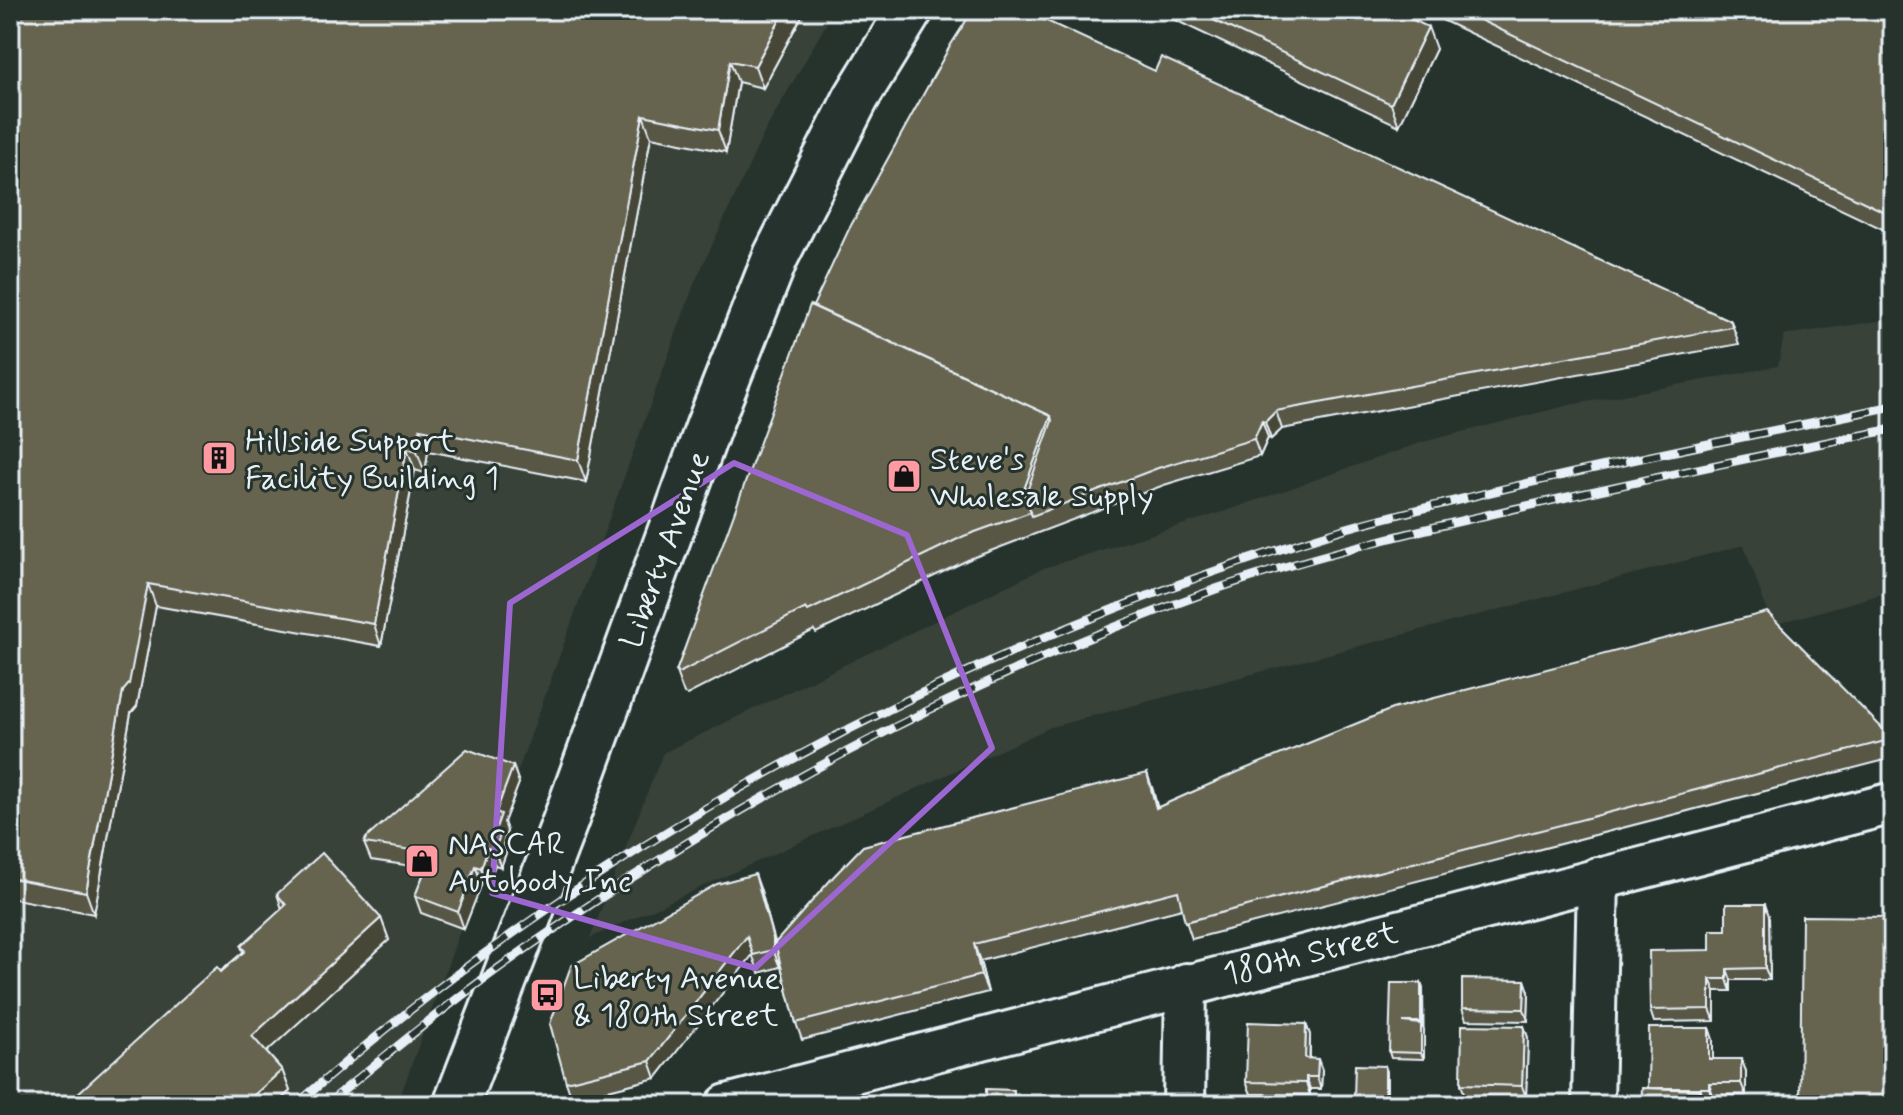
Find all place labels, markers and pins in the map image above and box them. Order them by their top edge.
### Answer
place label: Hillside Support Facility Building 1 [245,421,499,500]
building icon: Hillside Support Facility Building 1 [200,439,238,477]
place label: Steve's Wholesale Supply [930,439,1153,518]
shop icon: Steve's Wholesale Supply [885,457,923,495]
place label: NASCAR Autobody Inc [448,824,631,903]
shop icon: NASCAR Autobody Inc [403,842,441,880]
place label: Liberty Avenue & 180th Street [573,958,780,1037]
bus stop icon: Liberty Avenue & 180th Street [528,976,566,1014]

